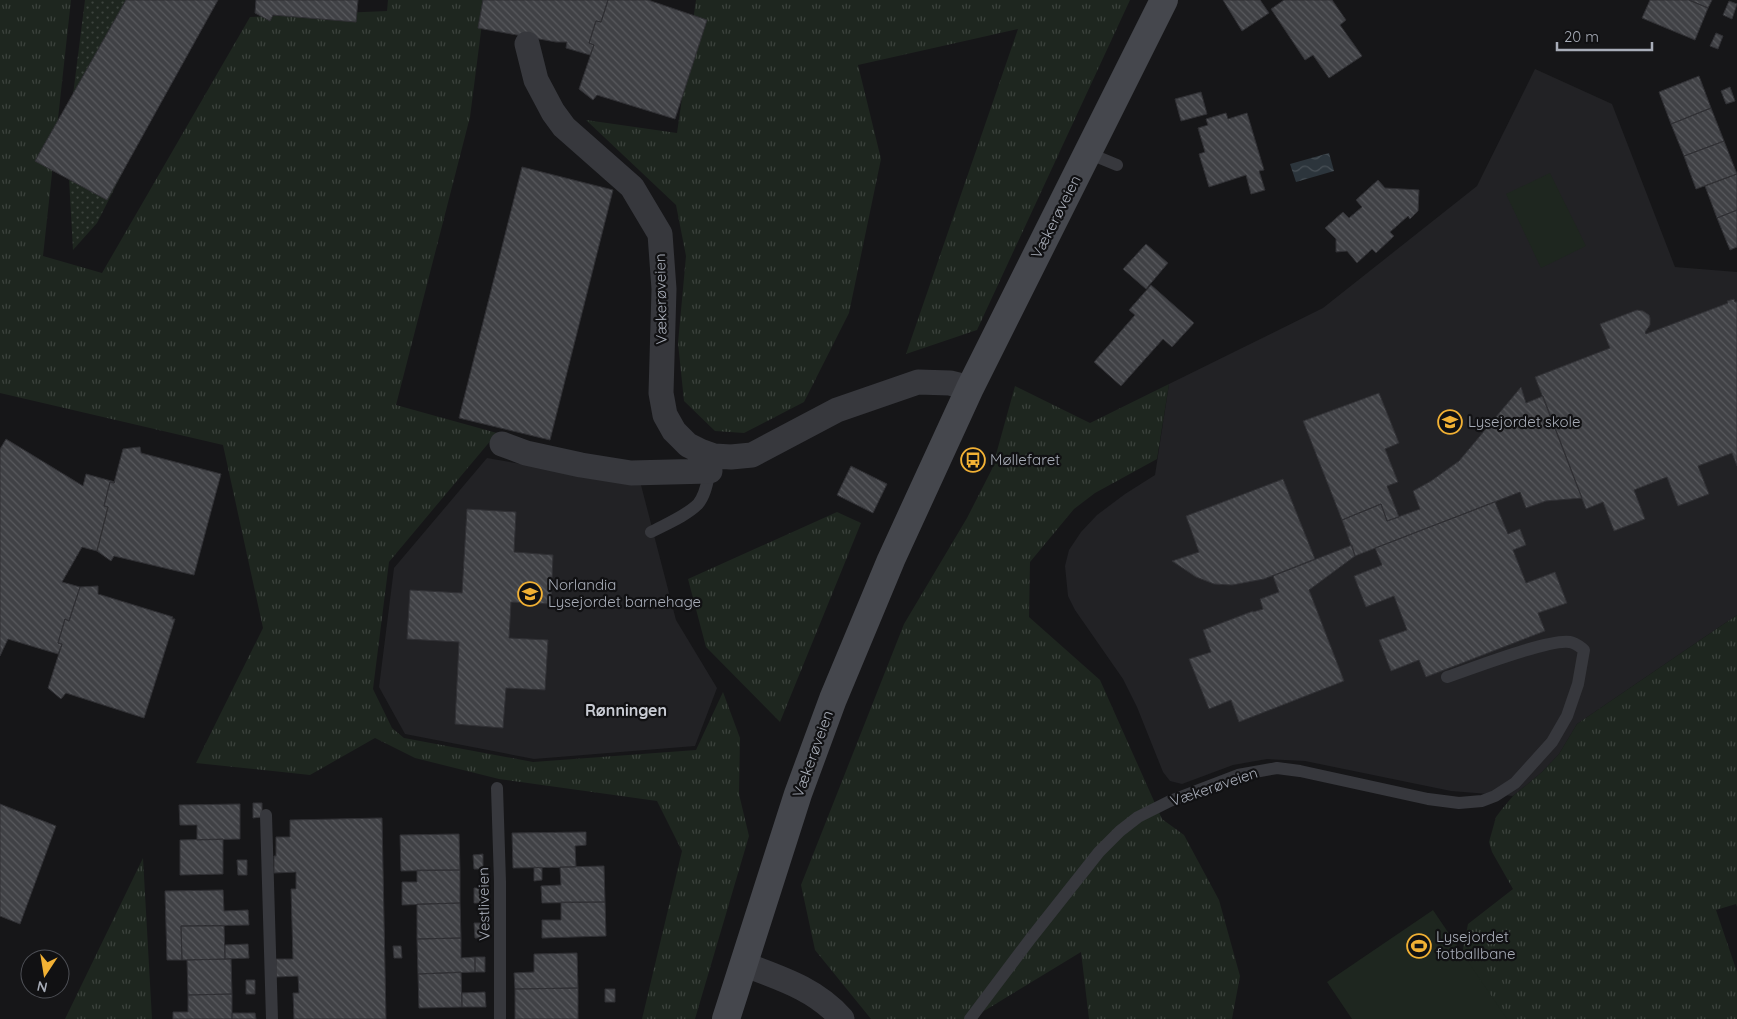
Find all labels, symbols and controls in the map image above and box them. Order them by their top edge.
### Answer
scale bar [1557,20,1652,52]
text: 20 m [1564,27,1599,46]
street label: Vækerøveien [1026,172,1085,262]
street label: Vækerøveien [650,253,671,345]
school or university icon: Lysejordet skole [1437,409,1463,435]
place label: Lysejordet skole [1468,412,1580,431]
bus stop icon: Møllefaret [960,447,986,473]
place label: Møllefaret [990,450,1060,469]
place label: Norlandia Lysejordet barnehage [548,575,701,611]
school or university icon: Norlandia Lysejordet barnehage [517,581,543,607]
district label: Rønningen [585,700,667,720]
street label: Vækerøveien [788,708,837,800]
street label: Vækerøveien [1168,763,1260,810]
street label: Vestliveien [473,867,494,941]
place label: Lysejordet fotballbane [1436,927,1515,963]
sports icon: Lysejordet fotballbane [1406,933,1432,959]
north arrow [20,949,70,999]
text: N [35,977,49,997]

